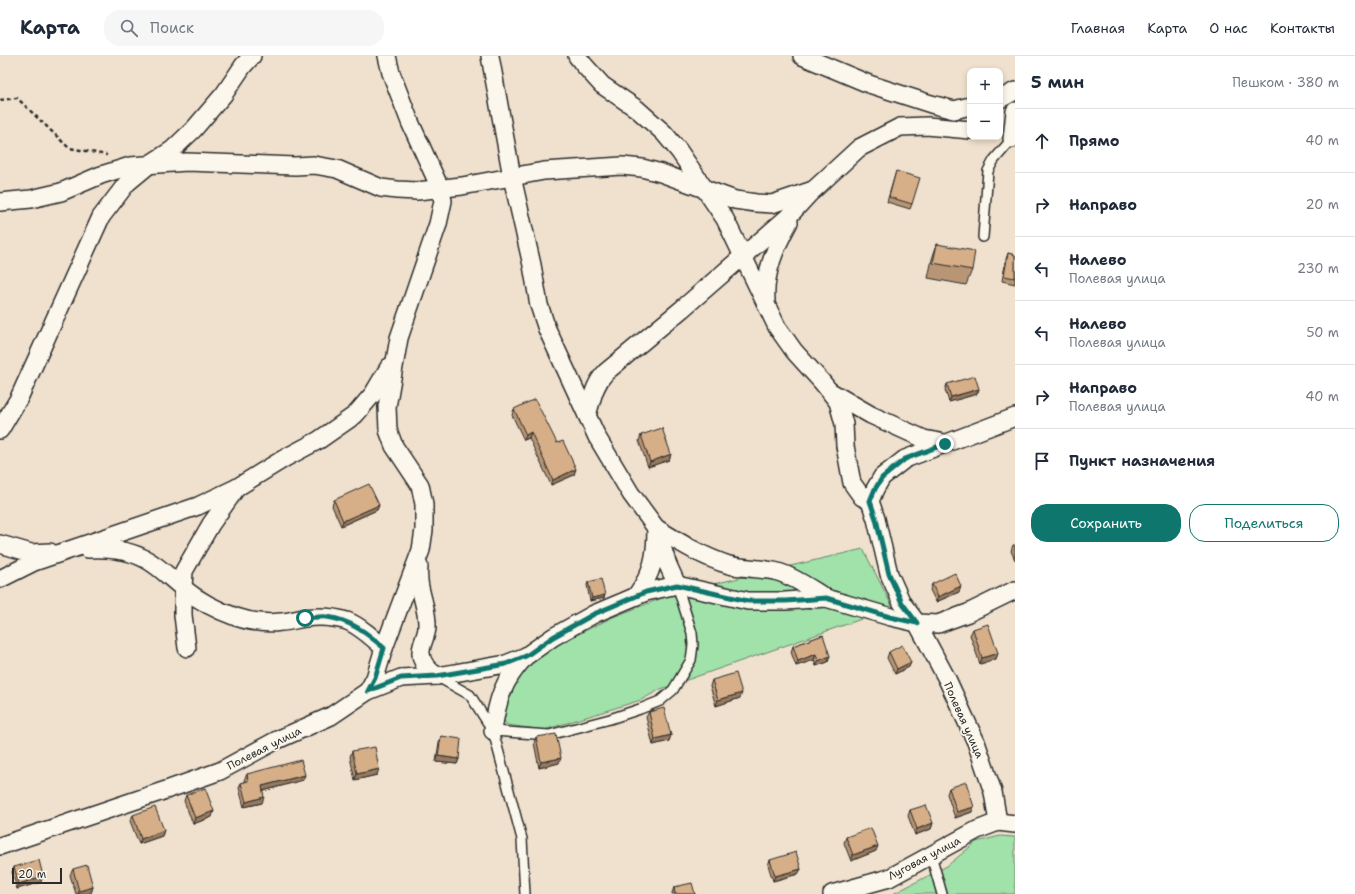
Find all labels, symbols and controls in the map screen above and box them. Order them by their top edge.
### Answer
search box [104,10,384,46]
text: Карта [20,15,80,40]
icon: search [118,17,140,39]
text: Поиск [150,18,194,38]
text: Главная [1071,19,1125,37]
text: Карта [1147,19,1187,37]
text: О нас [1209,19,1248,37]
text: Контакты [1270,19,1335,37]
map controls [967,68,1003,140]
button: + [967,68,1003,104]
text: 5 мин [1031,71,1084,93]
text: Пешком · 380 m [1232,74,1339,91]
button: − [967,104,1003,140]
icon: ahead [1031,130,1053,152]
text: Прямо [1069,131,1119,151]
text: 40 m [1305,132,1339,149]
icon: right [1031,194,1053,216]
text: Направо [1069,195,1137,215]
text: 20 m [1306,196,1339,213]
text: Налево [1069,250,1127,270]
icon: left [1031,258,1053,280]
text: 230 m [1297,260,1339,277]
text: Полевая улица [1069,270,1166,287]
text: Налево [1069,314,1127,334]
icon: left [1031,322,1053,344]
text: 50 m [1306,324,1339,341]
text: Полевая улица [1069,334,1166,351]
text: Направо [1069,378,1137,398]
icon: right [1031,386,1053,408]
text: 40 m [1305,388,1339,405]
text: Полевая улица [1069,398,1166,415]
route end [936,435,954,453]
icon: arrive [1031,450,1053,472]
text: Пункт назначения [1069,451,1215,471]
button: Сохранить [1031,504,1181,542]
button: Поделиться [1189,504,1339,542]
route start [296,609,314,627]
street label: Полевая улица [940,680,987,761]
street label: Полевая улица [224,723,304,774]
street label: Луговая улица [885,833,963,884]
scale bar [12,866,62,885]
text: 20 m [18,867,46,882]

